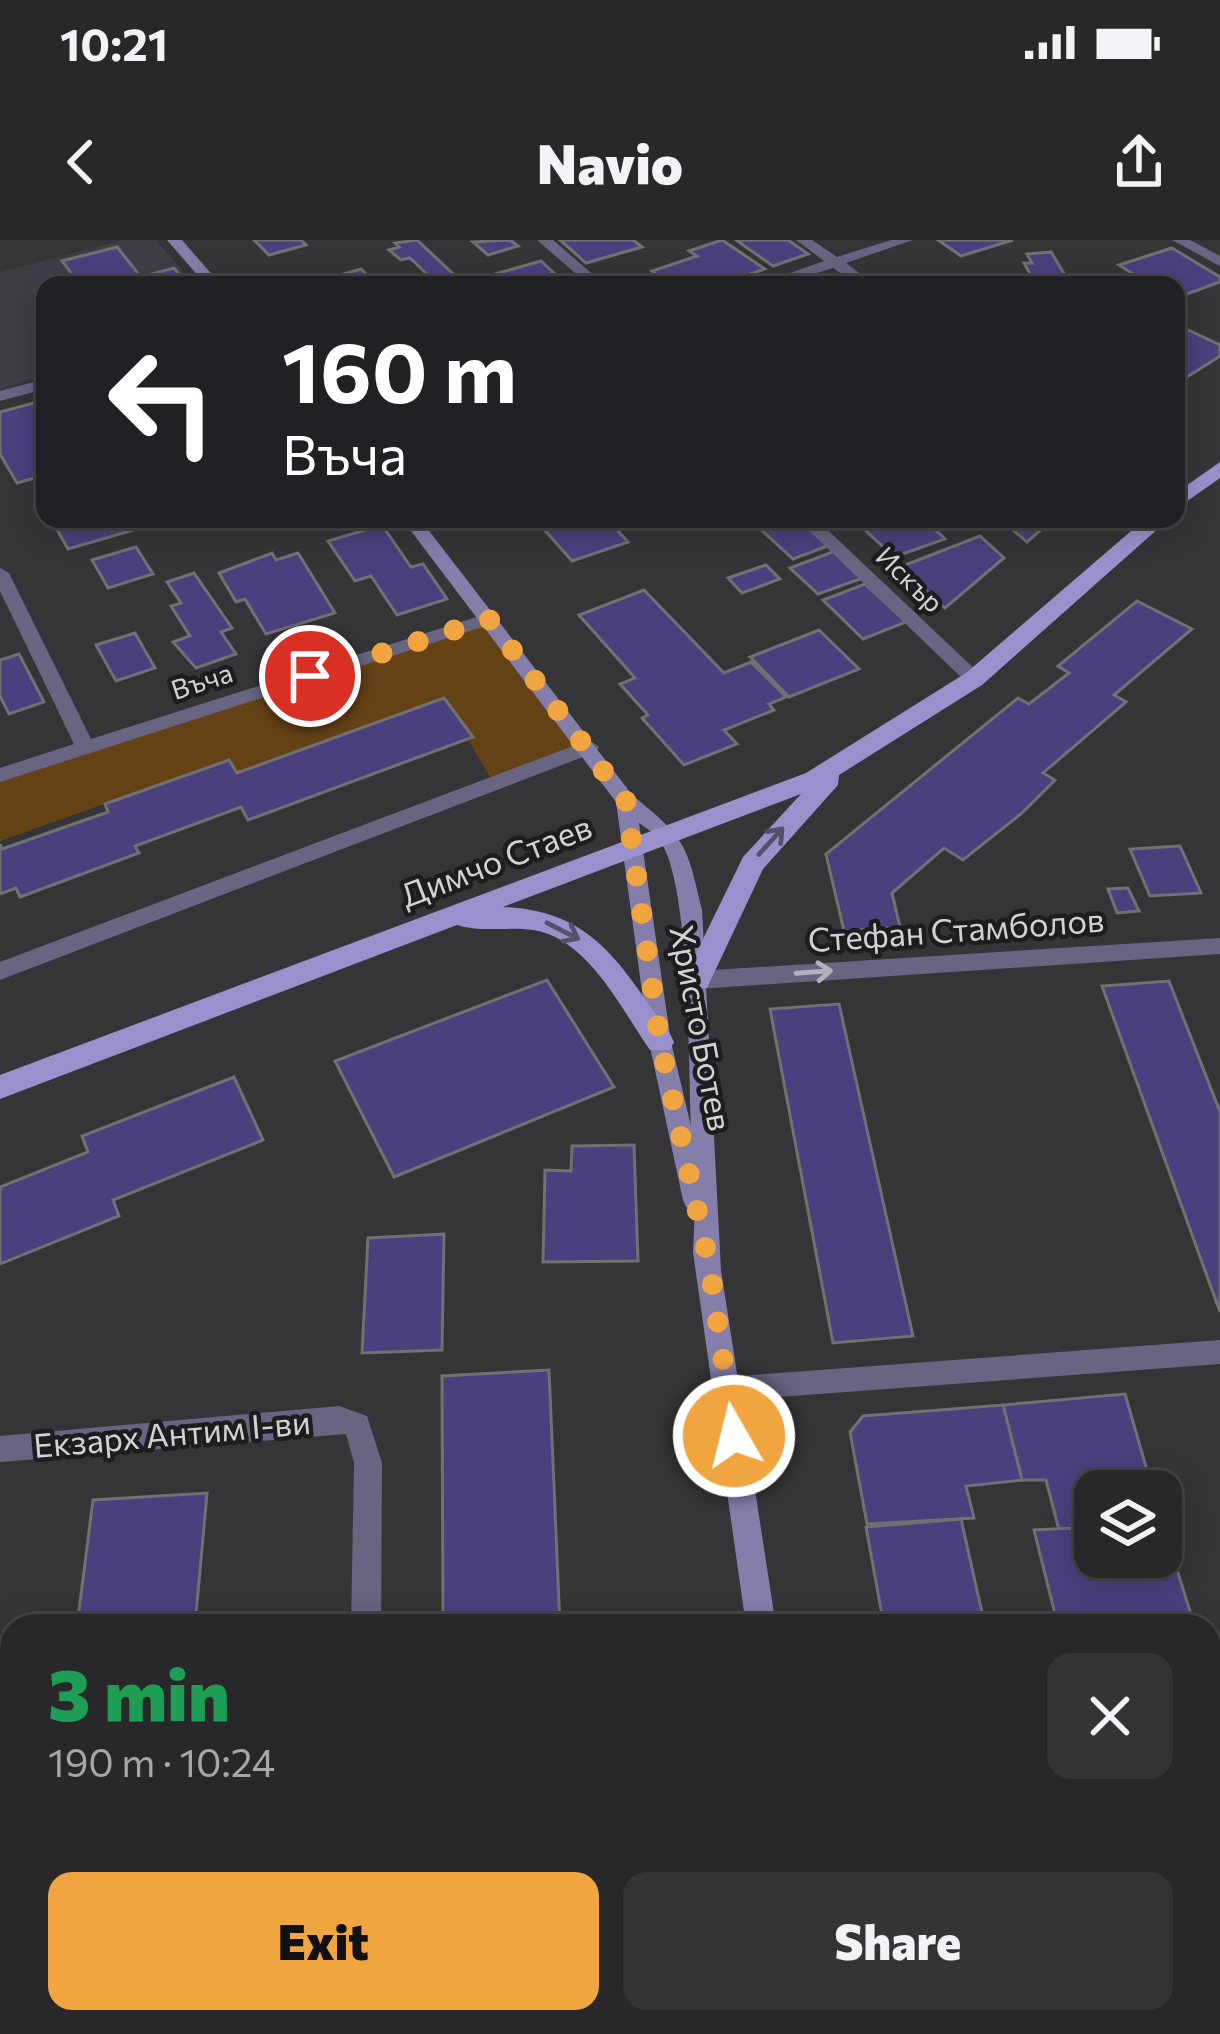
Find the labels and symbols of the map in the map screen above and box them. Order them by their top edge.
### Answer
street label: Искър [870,539,951,619]
pin [259,625,361,727]
street label: Въча [167,655,236,706]
street label: Димчо Стаев [394,804,597,915]
one-way arrow [757,826,784,856]
street label: Стефан Стамболов [806,898,1106,959]
one-way arrow [544,921,580,944]
street label: Христо Ботев [662,921,742,1134]
one-way arrow [794,961,833,984]
position arrow [671,1373,797,1499]
street label: Екзарх Антим I-ви [31,1400,312,1465]

